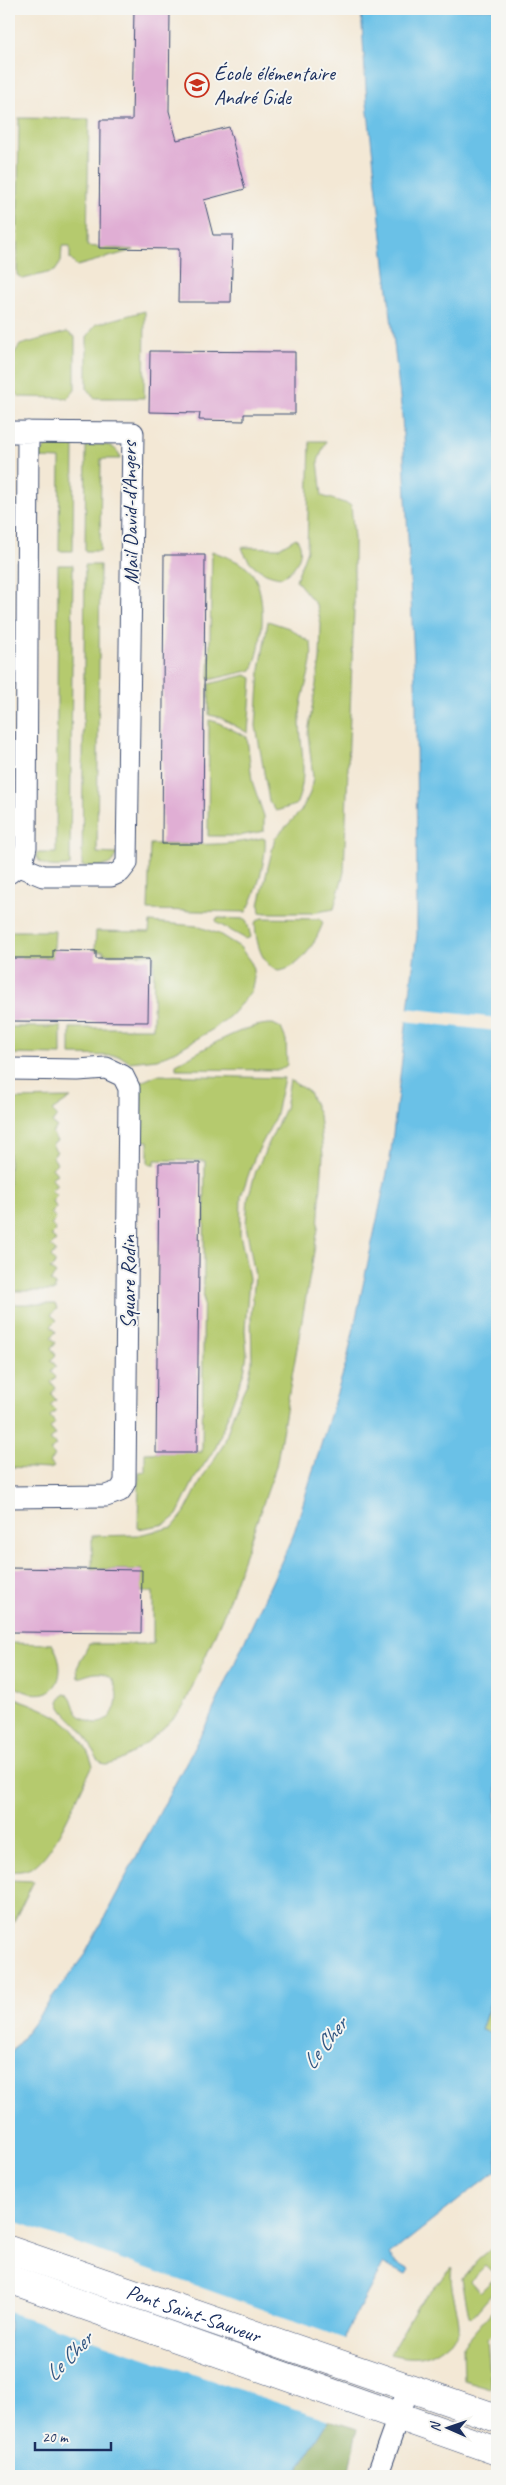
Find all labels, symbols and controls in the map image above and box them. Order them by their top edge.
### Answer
place label: École élémentaire André Gide [214,60,337,110]
school or university icon: École élémentaire André Gide [184,72,210,98]
street label: Mail David-d'Angers [116,439,144,585]
street label: Square Rodin [115,1235,141,1329]
water label: Le Cher [296,2010,355,2075]
street label: Pont Saint-Sauveur [123,2278,265,2349]
water label: Le Cher [39,2324,101,2387]
north arrow [424,2402,474,2452]
scale bar [35,2420,111,2452]
text: N [427,2421,444,2432]
text: 20 m [42,2428,69,2447]

